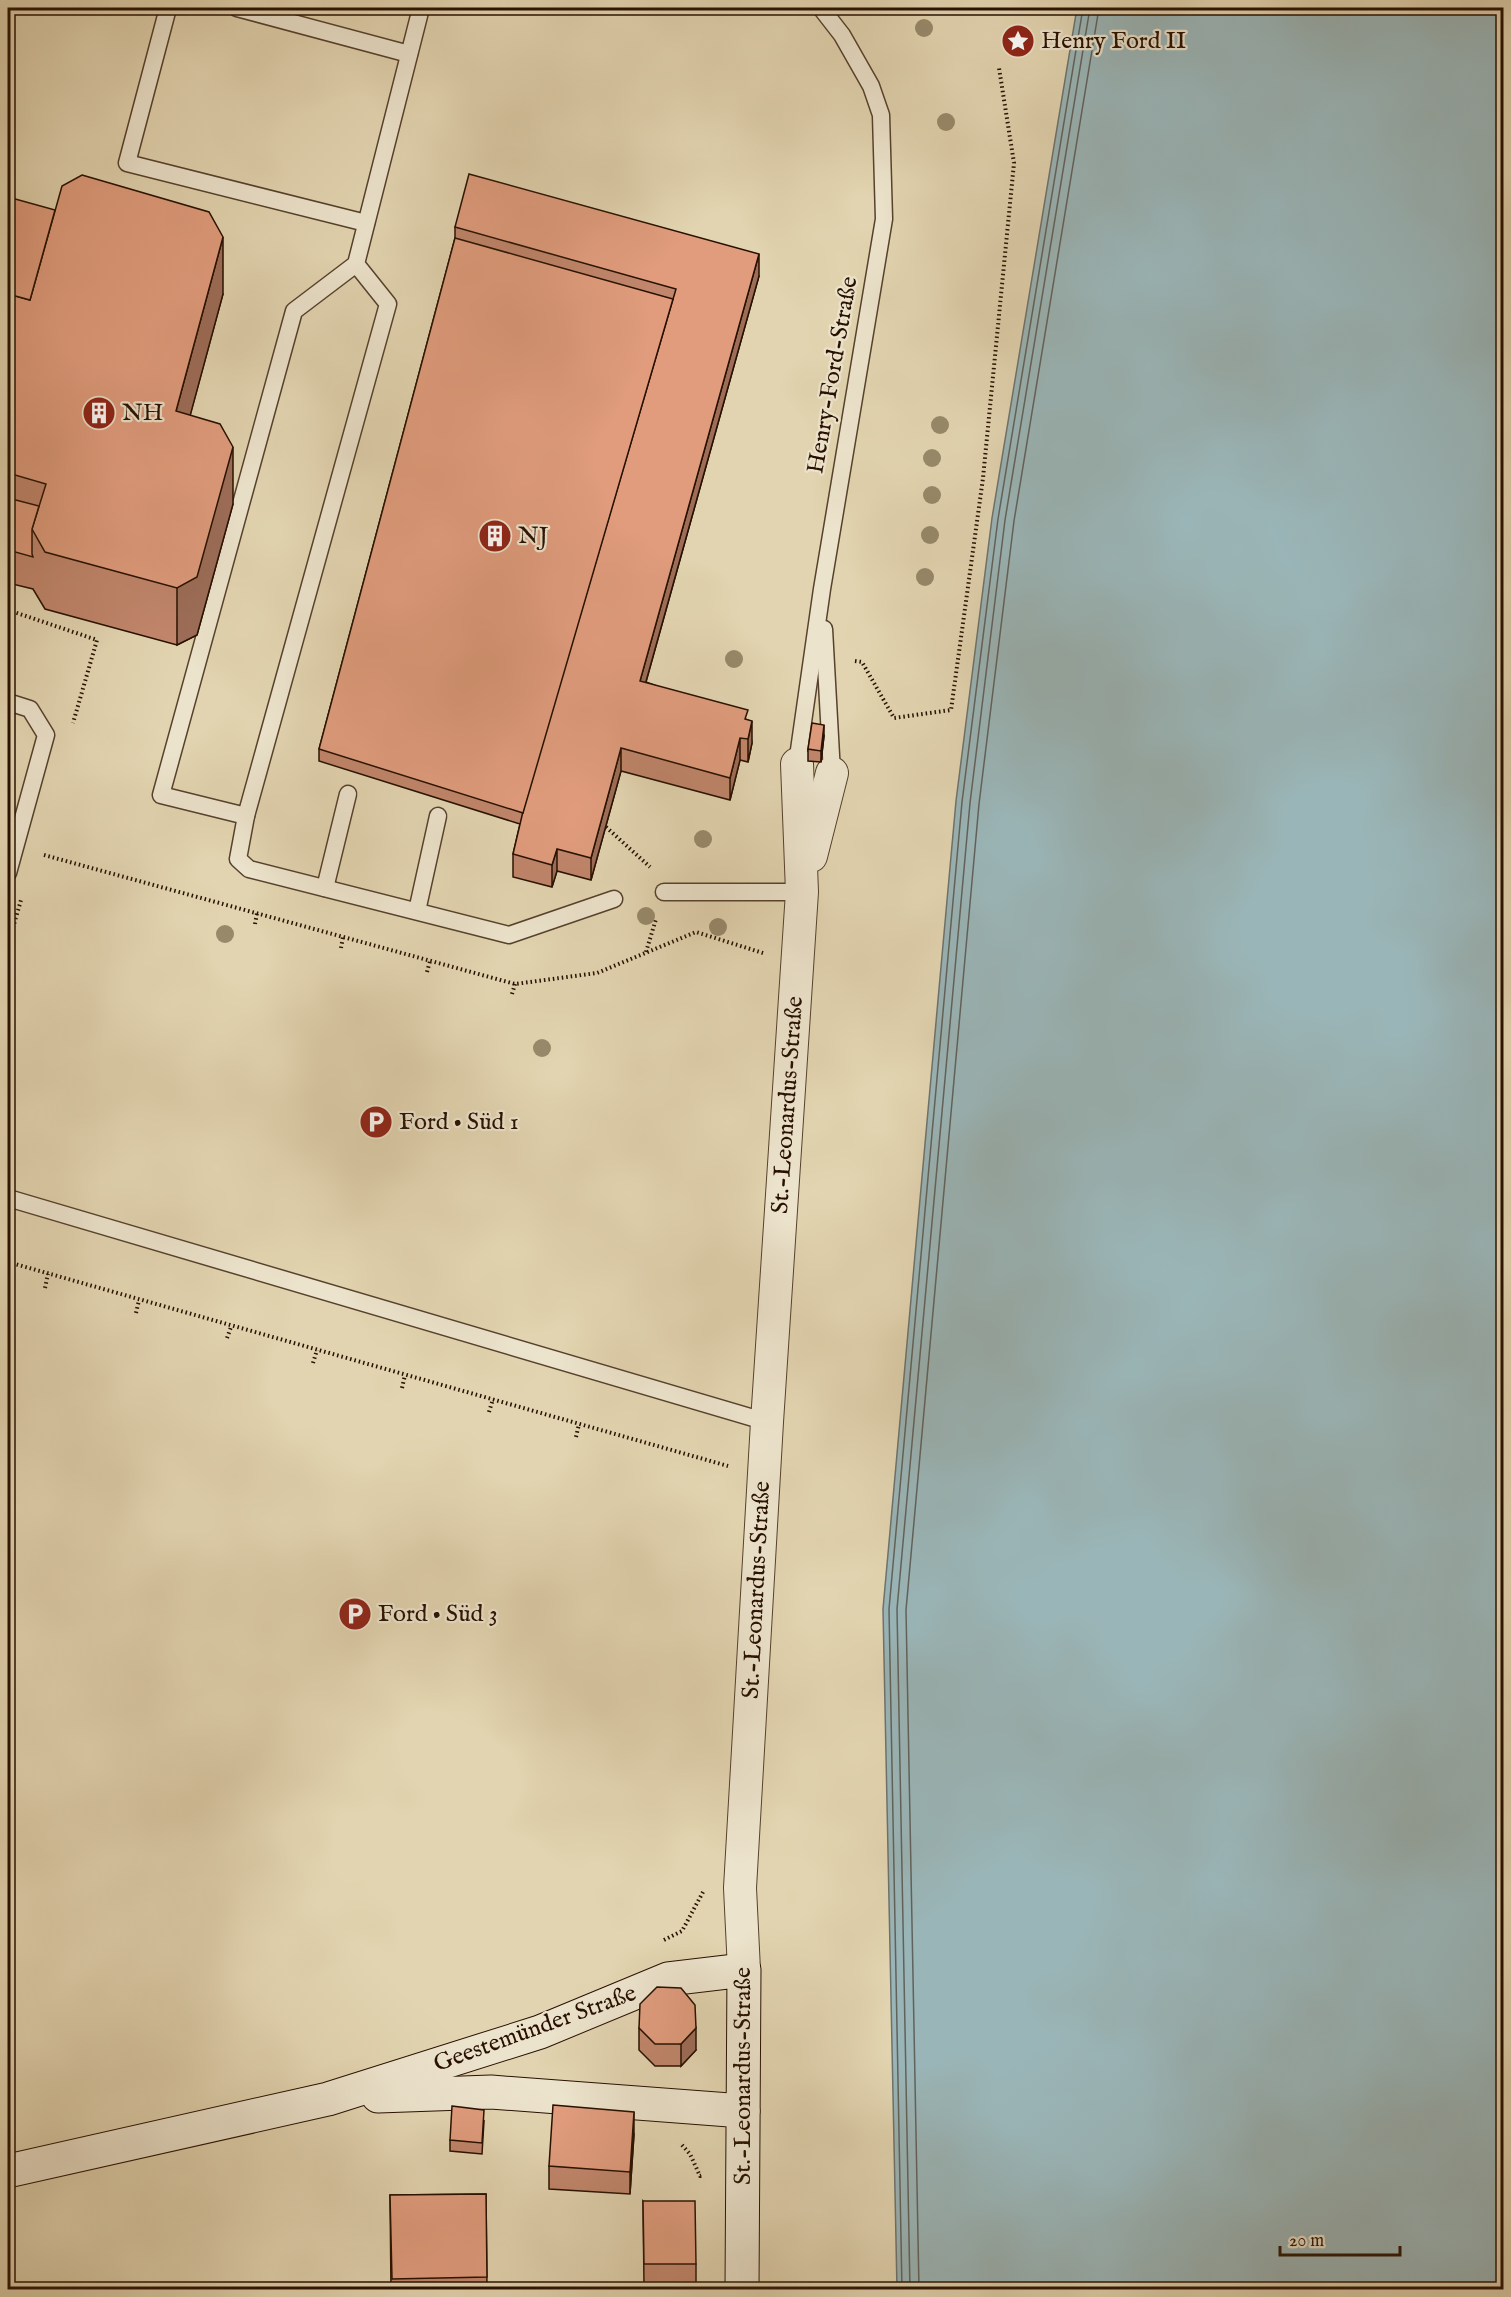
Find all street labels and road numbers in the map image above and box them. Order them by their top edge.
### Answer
street label: Henry-Ford-Straße [800,274,866,476]
street label: St.-Leonardus-Straße [765,995,811,1215]
street label: St.-Leonardus-Straße [736,1480,778,1700]
street label: St.-Leonardus-Straße [728,1967,759,2185]
street label: Geestemünder Straße [429,1978,641,2080]

